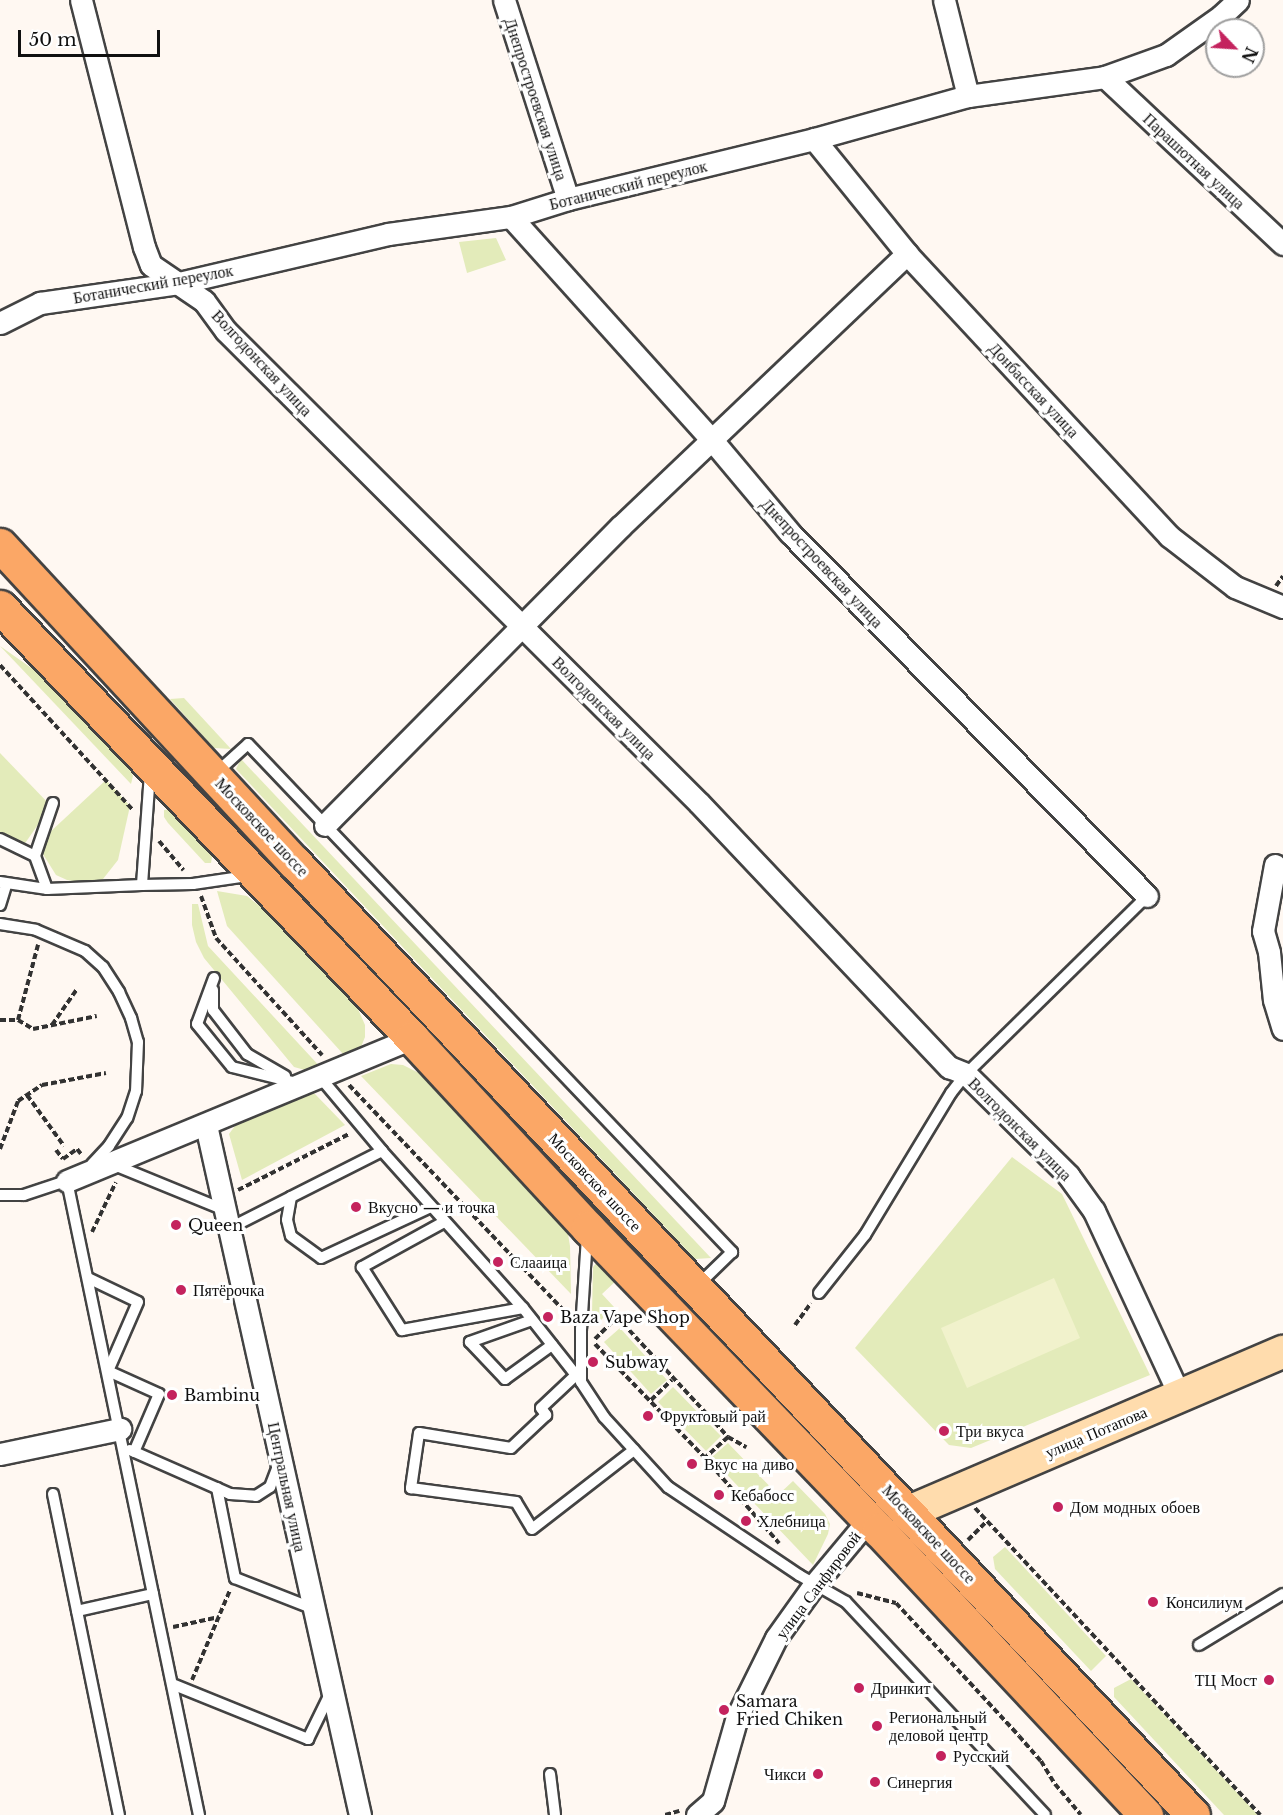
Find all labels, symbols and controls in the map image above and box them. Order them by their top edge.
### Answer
street label: Днепростроевская улица [501,15,571,183]
scale bar [21,18,164,56]
north arrow [1205,18,1265,78]
text: 50 m [29,29,77,51]
text: N [1237,44,1262,66]
street label: Парашютная улица [1139,109,1249,213]
street label: Ботанический переулок [547,156,709,214]
street label: Ботанический переулок [72,260,234,308]
street label: Волгодонская улица [208,306,316,420]
street label: Донбасская улица [985,338,1083,442]
street label: Днепростроевская улица [757,494,887,632]
street label: Волгодонская улица [548,652,660,764]
street label: Московское шоссе [211,774,313,880]
street label: Волгодонская улица [964,1073,1076,1185]
street label: Московское шоссе [544,1129,646,1235]
place label: Вкусно — и точка [368,1197,495,1217]
marker: Вкусно — и точка [349,1200,363,1214]
place label: Queen [188,1215,243,1235]
marker: Queen [169,1218,183,1232]
place label: Слааица [510,1252,567,1272]
marker: Слааица [491,1255,505,1269]
place label: Пятёрочка [193,1280,264,1300]
marker: Пятёрочка [174,1283,188,1297]
place label: Baza Vape Shop [560,1307,691,1327]
marker: Baza Vape Shop [541,1310,555,1324]
place label: Subway [605,1352,668,1372]
marker: Subway [586,1355,600,1369]
place label: Bambinu [184,1385,260,1405]
marker: Bambinu [165,1388,179,1402]
street label: улица Потапова [1042,1402,1150,1462]
place label: Фруктовый рай [660,1406,766,1426]
marker: Фруктовый рай [641,1409,655,1423]
street label: Центральная улица [264,1420,310,1554]
place label: Три вкуса [956,1421,1024,1441]
marker: Три вкуса [937,1424,951,1438]
place label: Вкус на диво [704,1454,794,1474]
marker: Вкус на диво [685,1457,699,1471]
street label: Московское шоссе [878,1481,980,1587]
place label: Кебабосс [731,1485,794,1505]
marker: Кебабосс [712,1488,726,1502]
place label: Дом модных обоев [1070,1497,1200,1517]
marker: Дом модных обоев [1051,1500,1065,1514]
place label: Хлебница [758,1511,826,1531]
marker: Хлебница [739,1514,753,1528]
street label: улица Санфировой [771,1528,865,1642]
place label: Консилиум [1166,1592,1243,1612]
marker: Консилиум [1144,1593,1162,1611]
place label: ТЦ Мост [1195,1670,1257,1690]
marker: ТЦ Мост [1262,1673,1276,1687]
place label: Дринкит [871,1678,930,1698]
marker: Дринкит [852,1681,866,1695]
place label: Samara Fried Chiken [736,1691,843,1729]
marker: Samara Fried Chiken [717,1703,731,1717]
place label: Региональный деловой центр [889,1707,988,1745]
marker: Региональный деловой центр [870,1719,884,1733]
place label: Русский [953,1746,1009,1766]
marker: Русский [934,1749,948,1763]
place label: Чикси [764,1764,806,1784]
marker: Чикси [811,1767,825,1781]
place label: Синергия [887,1772,952,1792]
marker: Синергия [868,1775,882,1789]

